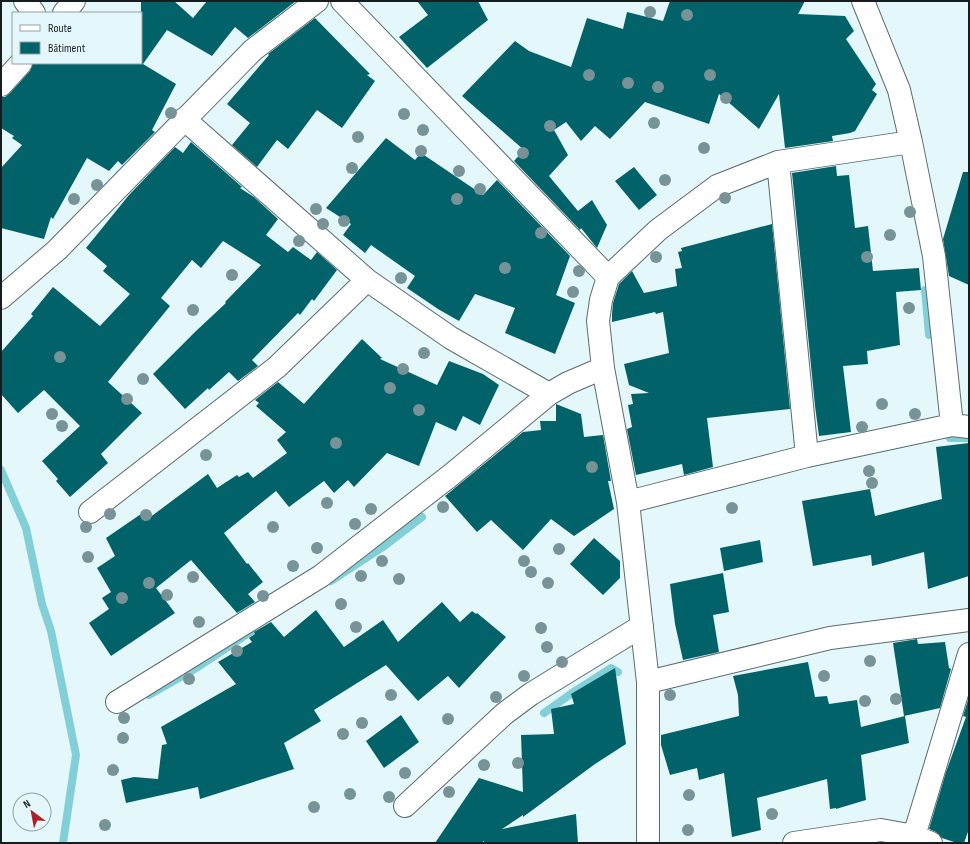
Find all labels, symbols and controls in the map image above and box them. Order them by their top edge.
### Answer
legend [12,12,142,64]
text: Route [48,21,72,36]
text: Bâtiment [48,41,86,56]
north arrow [12,792,52,832]
text: N [21,797,33,811]

